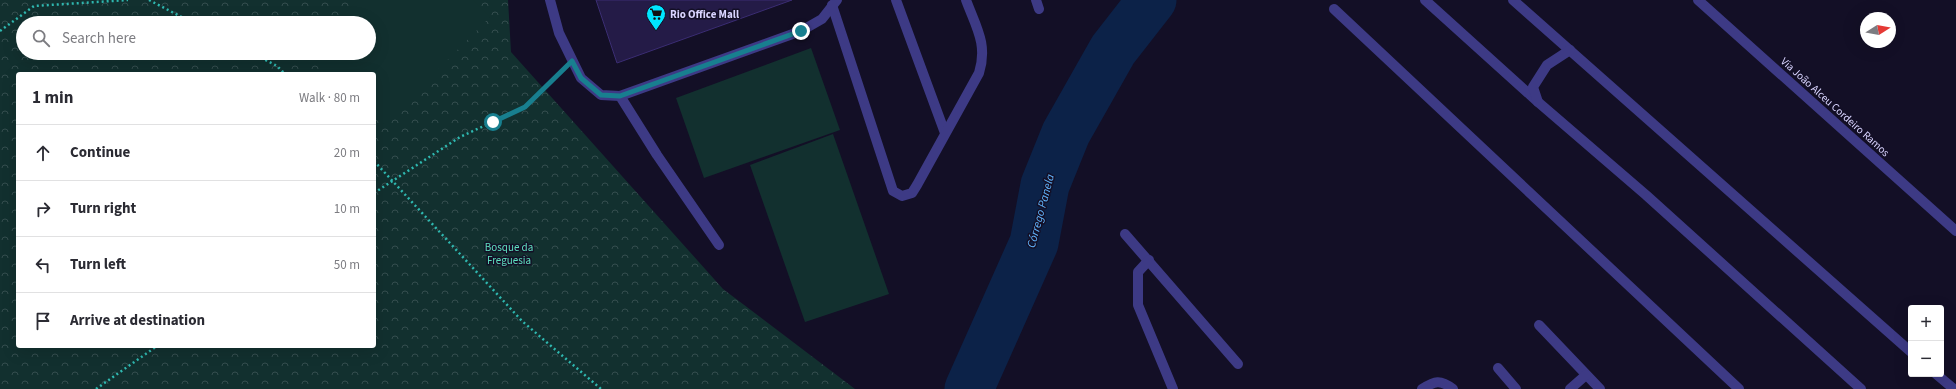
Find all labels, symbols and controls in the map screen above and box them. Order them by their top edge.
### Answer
supermarket icon: Rio Office Mall [645,3,667,31]
place label: Rio Office Mall [670,7,740,22]
north arrow [1860,12,1896,48]
search box [16,16,376,60]
route end [792,22,810,40]
icon: search [30,27,52,49]
text: Search here [62,28,136,49]
street label: Via João Alceu Cordeiro Ramos [1777,54,1893,160]
text: 1 min [32,86,73,110]
text: Walk · 80 m [299,89,360,107]
route start [484,113,502,131]
icon: ahead [32,142,54,164]
text: Continue [70,142,130,163]
text: 20 m [334,144,360,162]
water label: Córrego Panela [1023,172,1059,250]
icon: right [32,198,54,220]
text: Turn right [70,198,136,219]
text: 10 m [334,200,360,218]
park label: Bosque da Freguesia [485,240,533,268]
icon: left [32,254,54,276]
text: Turn left [70,254,126,275]
text: 50 m [334,256,360,274]
map controls [1908,305,1944,377]
button: + [1908,305,1944,341]
icon: arrive [32,310,54,332]
text: Arrive at destination [70,310,205,331]
button: − [1908,341,1944,377]

